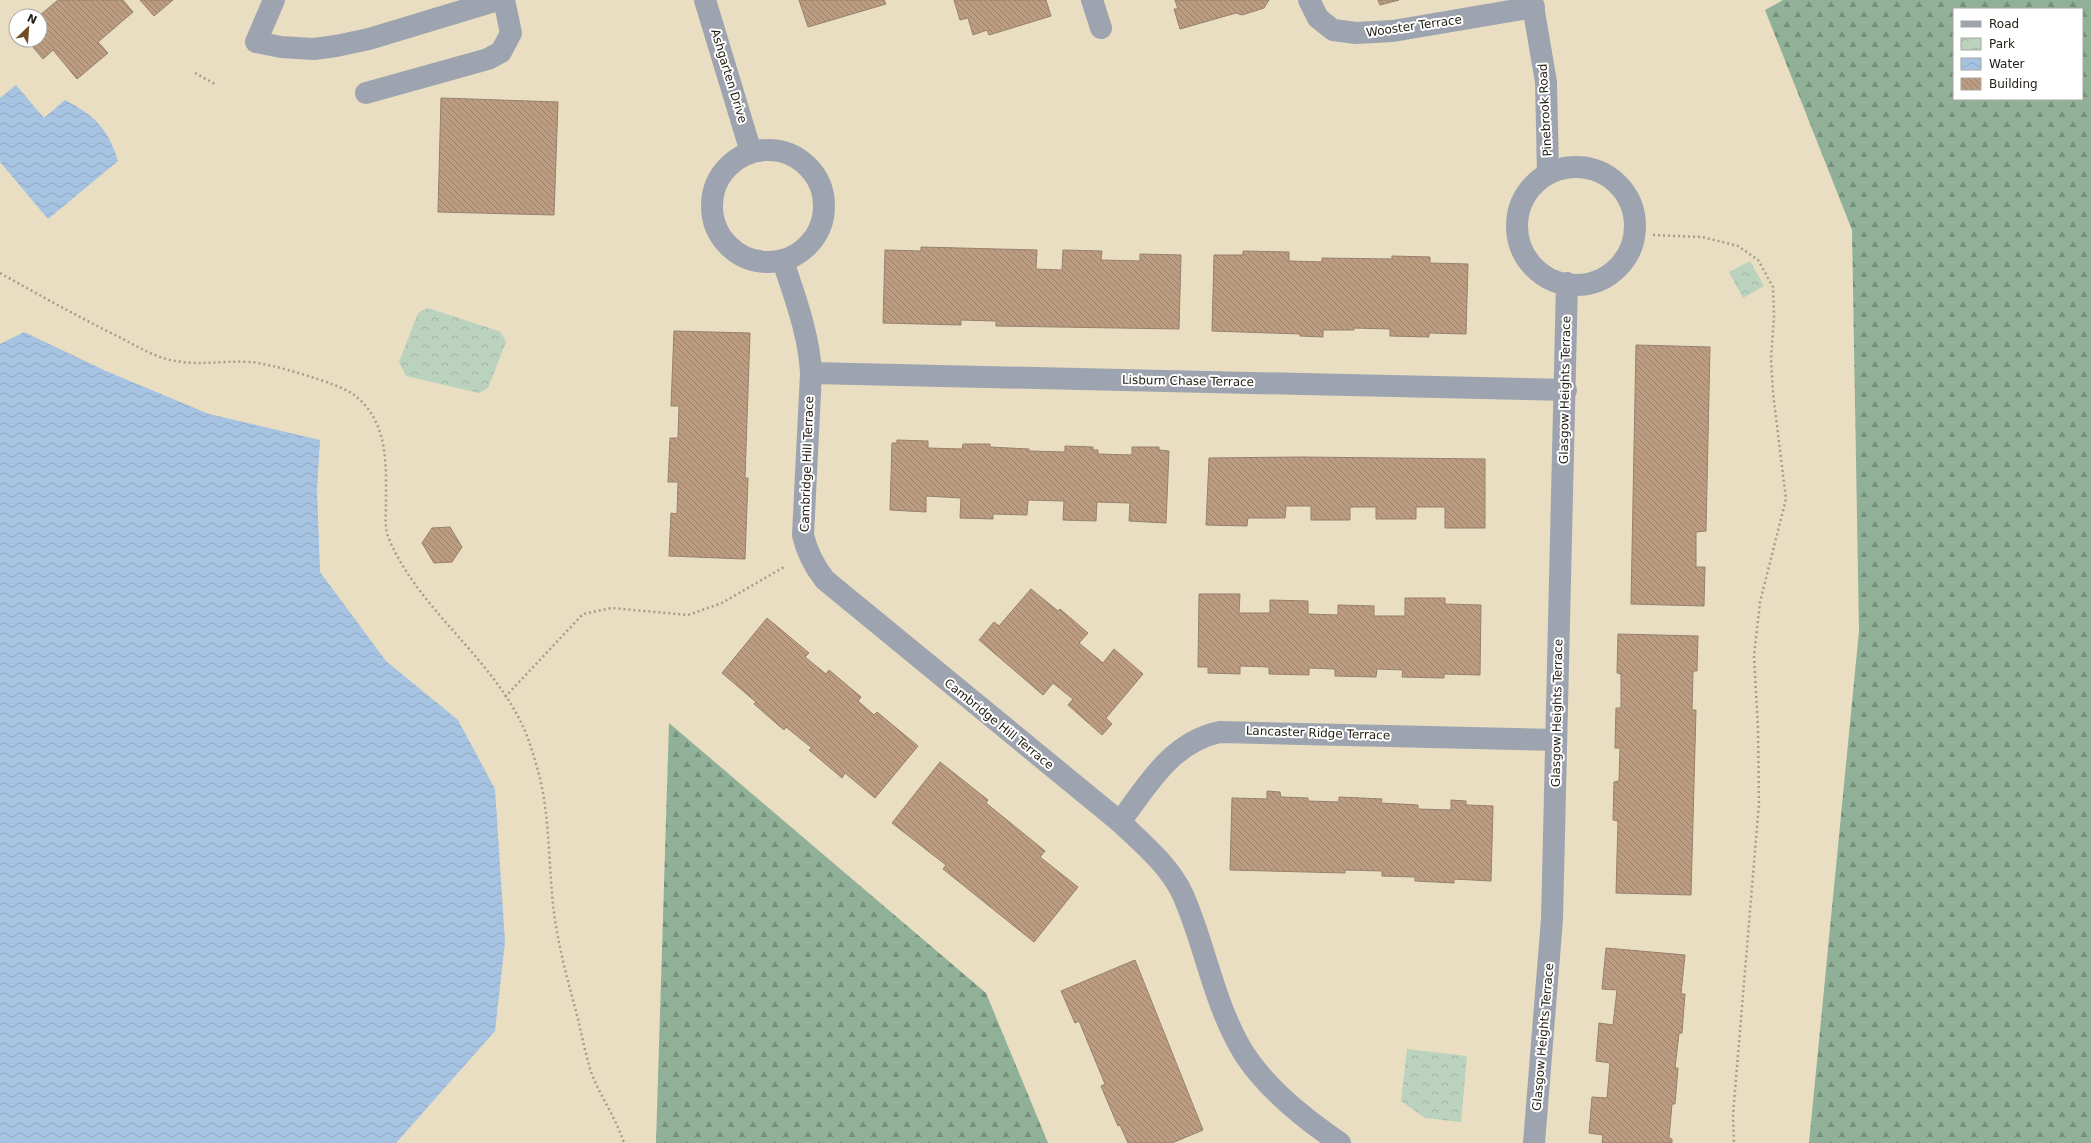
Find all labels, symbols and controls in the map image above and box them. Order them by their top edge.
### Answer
north arrow [8,8,48,48]
legend [1953,8,2083,100]
text: N [25,12,39,27]
street label: Wooster Terrace [1365,12,1463,40]
text: Road [1989,17,2019,31]
street label: Ashgarten Drive [708,27,750,125]
text: Park [1989,37,2015,51]
text: Water [1989,57,2025,71]
street label: Pinebrook Road [1536,63,1554,157]
text: Building [1989,77,2038,91]
street label: Glasgow Heights Terrace [1557,316,1573,464]
street label: Lisburn Chase Terrace [1122,373,1254,389]
street label: Cambridge Hill Terrace [798,396,816,532]
street label: Glasgow Heights Terrace [1549,639,1565,787]
street label: Cambridge Hill Terrace [942,676,1056,772]
street label: Lancaster Ridge Terrace [1246,723,1390,743]
street label: Glasgow Heights Terrace [1530,963,1556,1111]

